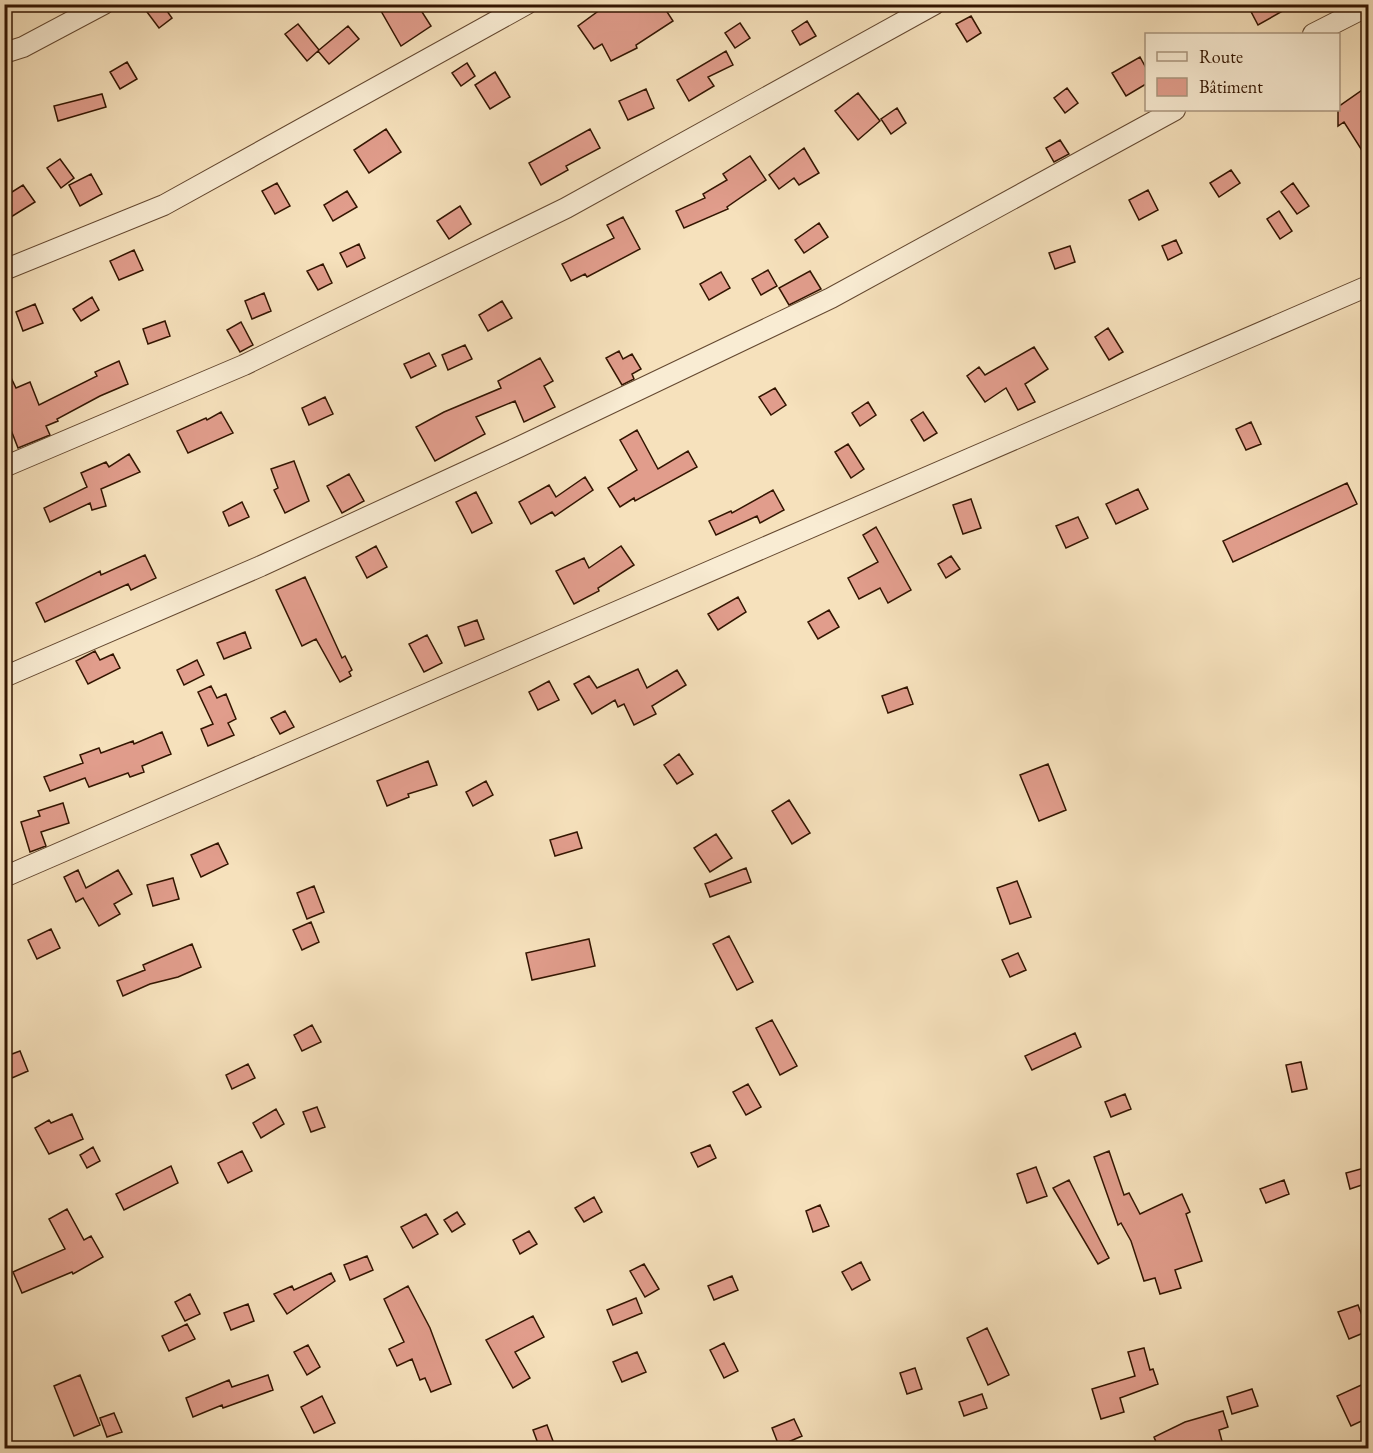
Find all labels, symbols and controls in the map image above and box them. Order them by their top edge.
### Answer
legend [1145,33,1340,111]
text: Route [1199,45,1243,68]
text: Bâtiment [1199,75,1263,98]

